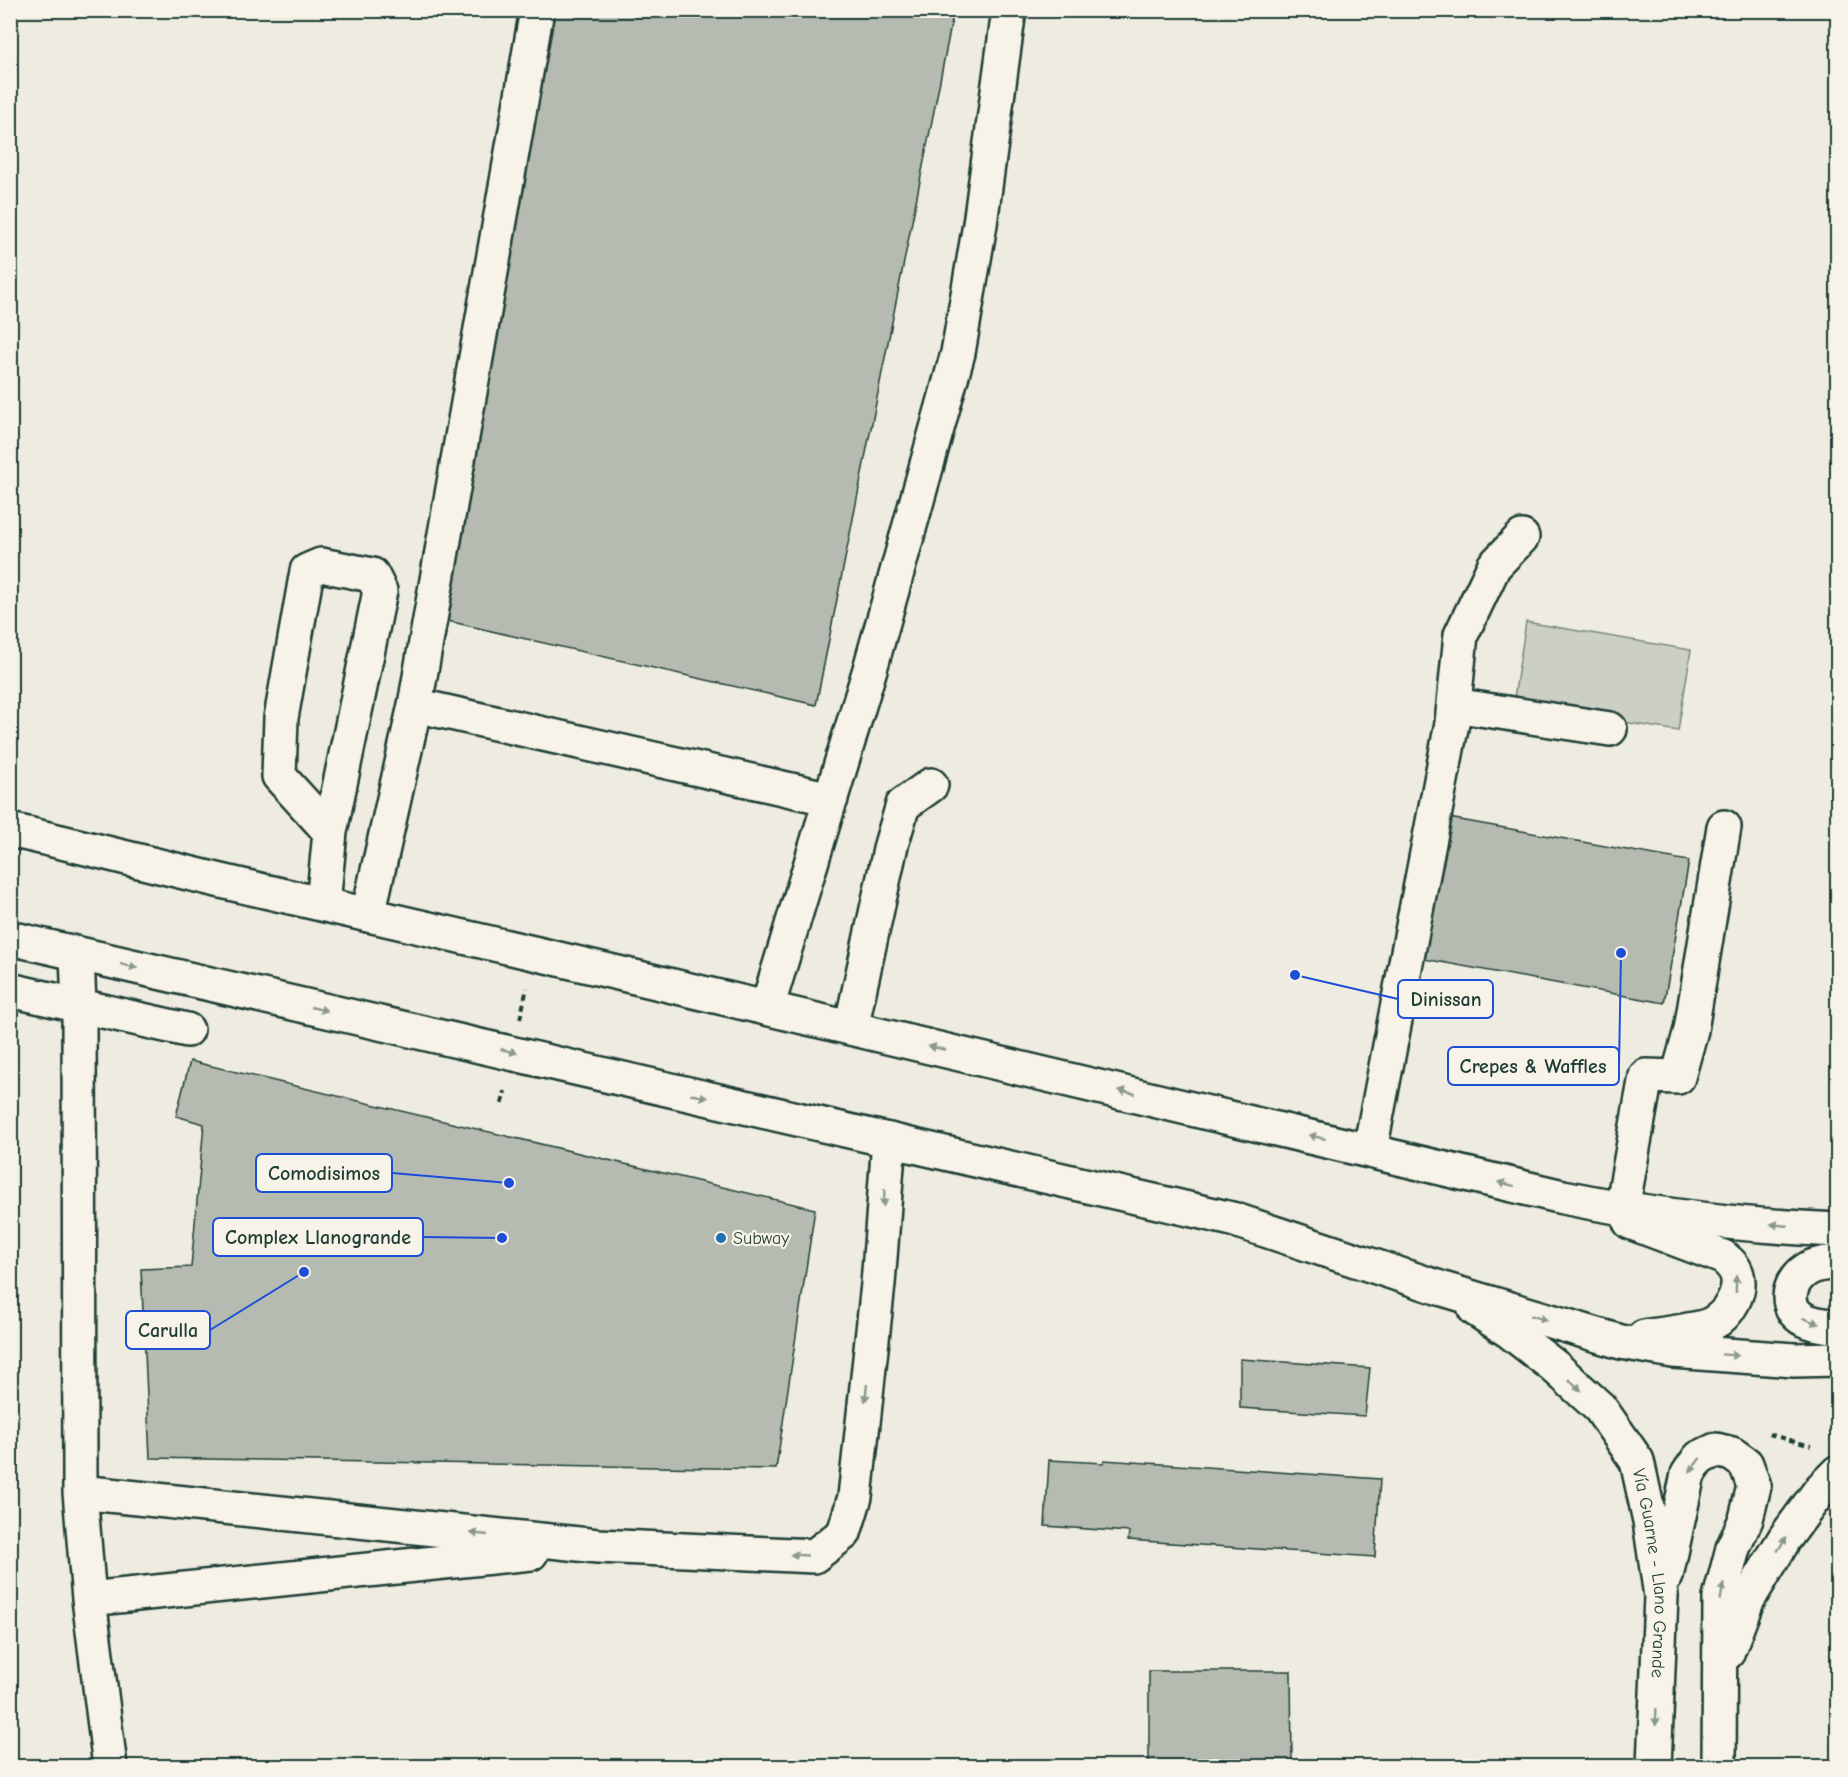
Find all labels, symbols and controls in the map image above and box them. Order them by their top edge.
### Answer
one-way arrow [119,961,138,971]
callout: Dinissan [1398,980,1493,1018]
text: Dinissan [1410,988,1482,1011]
one-way arrow [310,1005,329,1014]
one-way arrow [927,1043,946,1052]
one-way arrow [500,1047,518,1057]
callout: Crepes & Waffles [1448,1047,1619,1085]
text: Crepes & Waffles [1460,1055,1606,1078]
one-way arrow [1118,1086,1137,1096]
one-way arrow [690,1091,708,1101]
one-way arrow [1308,1132,1326,1142]
callout: Comodisimos [256,1154,392,1192]
text: Comodisimos [268,1162,380,1185]
one-way arrow [1497,1178,1516,1188]
one-way arrow [879,1189,889,1208]
callout: Complex Llanogrande [213,1218,423,1256]
one-way arrow [1770,1221,1789,1230]
text: Complex Llanogrande [225,1226,411,1249]
place label: Subway [733,1228,790,1249]
marker: Subway [714,1231,728,1245]
one-way arrow [1732,1274,1741,1293]
callout: Carulla [126,1311,210,1349]
one-way arrow [1530,1314,1548,1323]
one-way arrow [1802,1316,1820,1326]
text: Carulla [138,1319,198,1342]
one-way arrow [1720,1350,1739,1360]
one-way arrow [1567,1378,1582,1391]
one-way arrow [861,1383,871,1402]
one-way arrow [1689,1457,1701,1473]
street label: Vía Guarne - Llano Grande [1628,1467,1672,1678]
one-way arrow [469,1529,488,1538]
one-way arrow [1776,1536,1787,1552]
one-way arrow [790,1550,809,1559]
one-way arrow [1718,1582,1727,1601]
one-way arrow [1652,1708,1661,1727]

